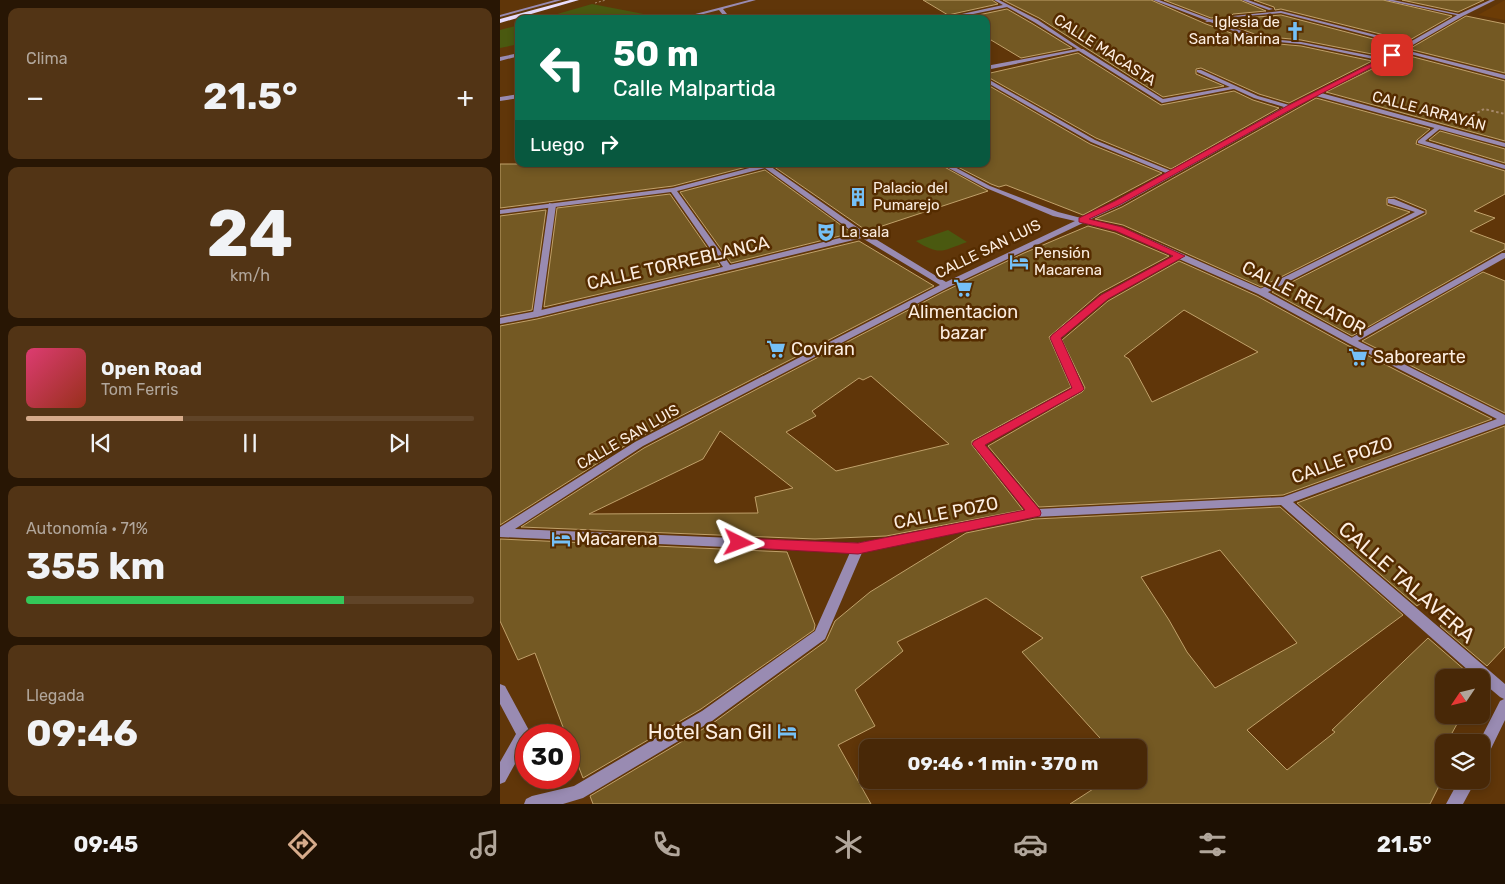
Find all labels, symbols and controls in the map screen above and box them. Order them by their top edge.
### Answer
street label: CALLE MACASTA [1051,10,1159,90]
place label: Iglesia de Santa Marina [1189,13,1280,48]
church icon: Iglesia de Santa Marina [1284,20,1306,42]
text: 50 m [613,33,699,75]
pin [1371,34,1413,76]
icon: left [530,35,595,100]
icon: arrive [1378,41,1406,69]
text: Clima [26,49,67,68]
text: 21.5° [203,73,298,119]
text: Calle Malpartida [613,75,776,102]
text: − [26,81,44,114]
text: + [457,81,474,114]
street label: CALLE ARRAYÁN [1370,87,1488,135]
icon: right [595,130,623,158]
text: Luego [530,133,585,156]
place label: Palacio del Pumarejo [873,179,948,214]
building icon: Palacio del Pumarejo [847,186,869,208]
text: 24 [207,195,293,272]
street label: CALLE SAN LUIS [932,216,1044,282]
theatre icon: La sala [815,221,837,243]
place label: La sala [841,223,889,241]
street label: CALLE TORREBLANCA [585,231,771,295]
place label: Pensión Macarena [1034,244,1102,279]
hotel icon: Pensión Macarena [1008,251,1030,273]
street label: CALLE RELATOR [1238,256,1370,340]
text: km/h [230,266,270,285]
supermarket icon: Alimentacion bazar [952,277,974,299]
place label: Alimentacion bazar [908,301,1018,344]
supermarket icon: Coviran [765,338,787,360]
place label: Coviran [791,338,855,360]
supermarket icon: Saborearte [1347,346,1369,368]
place label: Saborearte [1373,346,1466,368]
text: Open Road [101,357,202,380]
text: Tom Ferris [101,380,178,399]
street label: CALLE SAN LUIS [574,400,682,474]
icon: previous [87,429,115,457]
icon: pause [236,429,264,457]
icon: next [385,429,413,457]
street label: CALLE POZO [1288,432,1396,488]
street label: CALLE POZO [892,492,1000,534]
position arrow [712,516,764,568]
street label: CALLE TALAVERA [1334,516,1480,648]
text: Autonomía · 71% [26,519,148,538]
hotel icon: Macarena [550,528,572,550]
place label: Macarena [576,528,658,550]
text: 355 km [26,543,165,589]
north arrow [1435,669,1490,724]
map controls [1435,669,1490,789]
text: Llegada [26,686,85,705]
text: 09:46 [26,710,138,756]
place label: Hotel San Gil [648,719,772,744]
hotel icon: Hotel San Gil [776,720,798,742]
speed limit sign: 30 [515,724,580,789]
button: layers [1435,734,1490,789]
text: 09:46 · 1 min · 370 m [907,752,1099,775]
icon: directions [285,827,320,862]
icon: music [467,827,502,862]
icon: phone [649,827,684,862]
icon: climate [831,827,866,862]
icon: car [1013,827,1048,862]
icon: filters [1195,827,1230,862]
text: 09:45 [73,831,138,858]
text: 21.5° [1377,831,1432,858]

